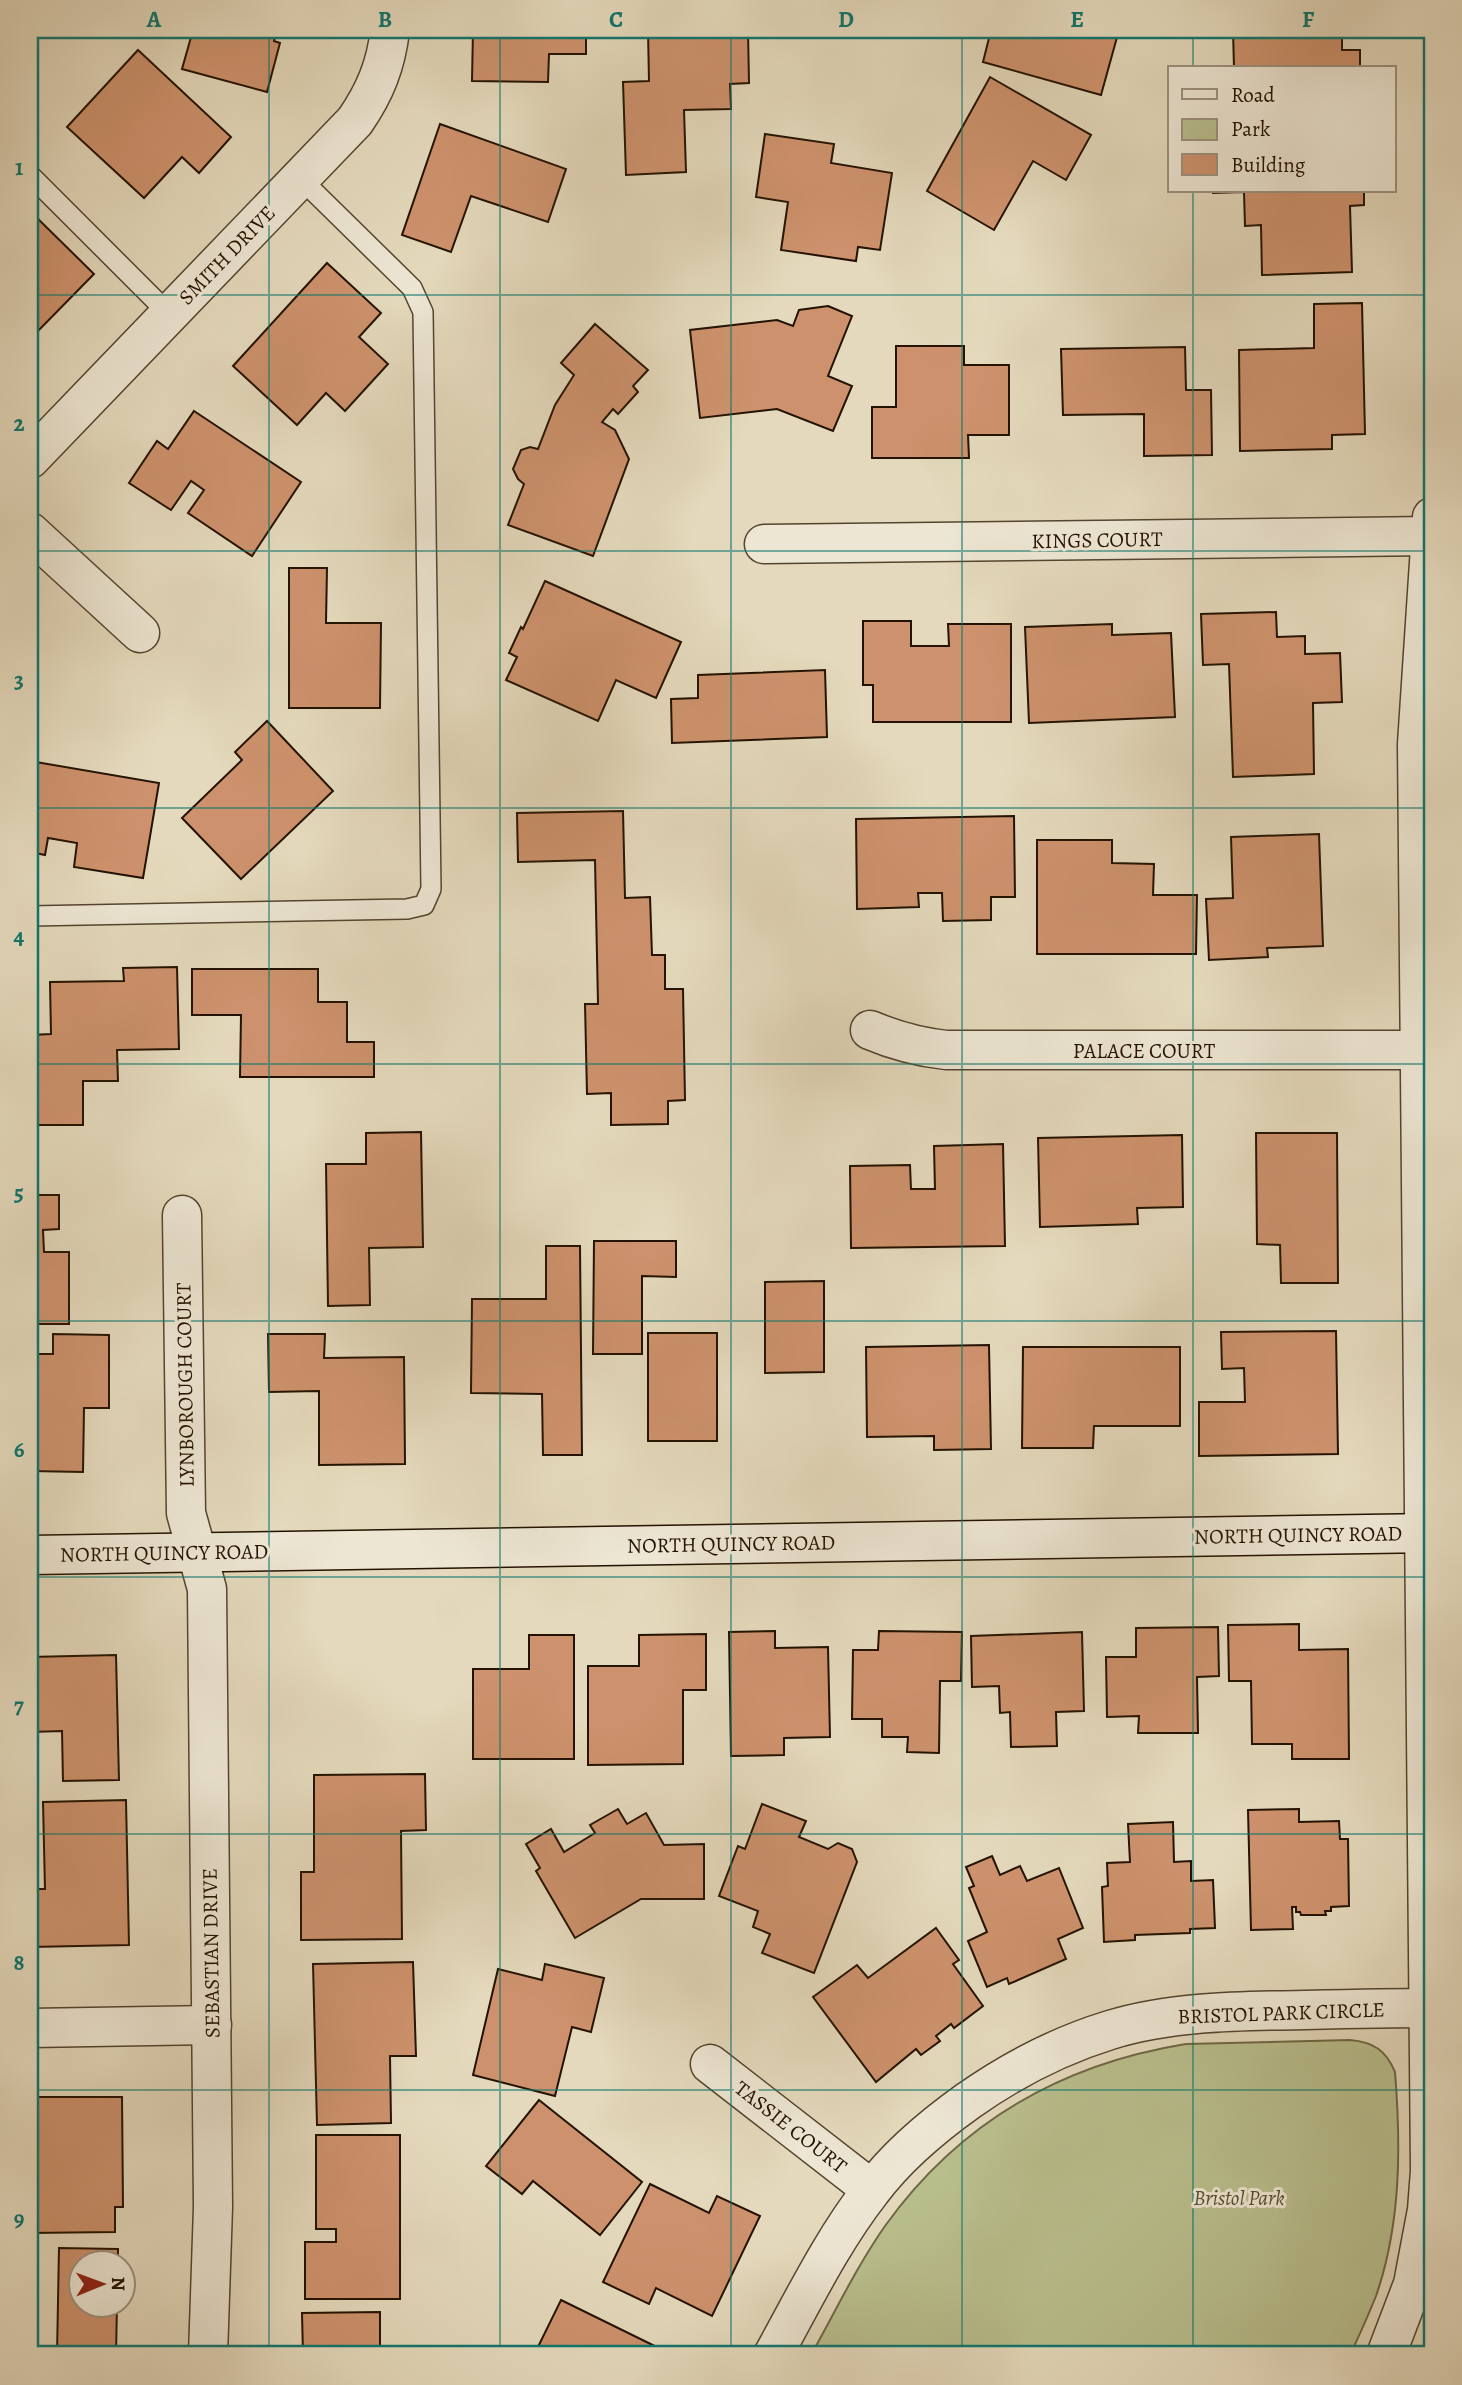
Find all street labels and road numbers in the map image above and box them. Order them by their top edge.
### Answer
street label: SMITH DRIVE [172,199,282,311]
street label: KINGS COURT [1031,525,1163,555]
street label: PALACE COURT [1073,1037,1216,1065]
street label: LYNBOROUGH COURT [169,1282,201,1488]
street label: NORTH QUINCY ROAD [1194,1519,1402,1551]
street label: NORTH QUINCY ROAD [627,1528,835,1560]
street label: NORTH QUINCY ROAD [60,1537,268,1569]
street label: SEBASTIAN DRIVE [196,1868,226,2038]
street label: BRISTOL PARK CIRCLE [1177,1995,1385,2031]
street label: TASSIE COURT [729,2074,853,2180]

